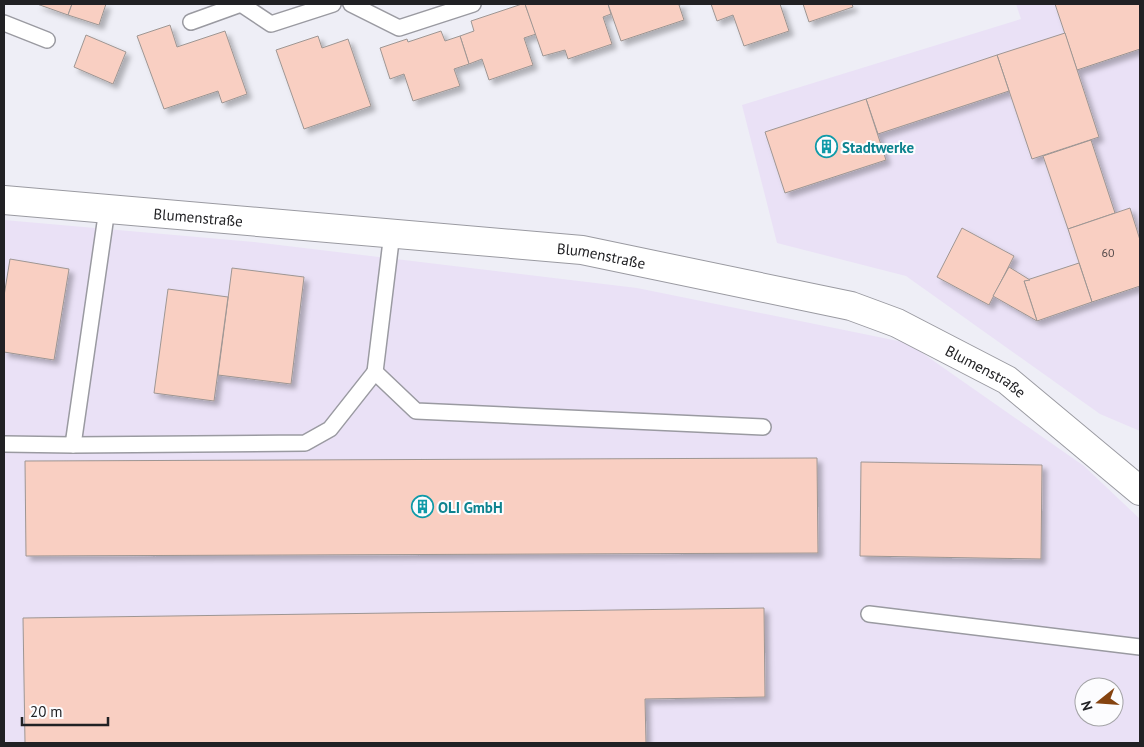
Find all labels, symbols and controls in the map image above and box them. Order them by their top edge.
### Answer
building icon: Stadtwerke [814,135,838,159]
place label: Stadtwerke [842,138,914,157]
street label: Blumenstraße [153,203,244,230]
street label: Blumenstraße [556,238,647,272]
house number: 60 [1101,245,1115,260]
street label: Blumenstraße [942,340,1030,401]
building icon: OLI GmbH [410,495,434,519]
place label: OLI GmbH [438,498,503,517]
north arrow [1074,677,1124,727]
scale bar [22,694,109,726]
text: N [1077,699,1097,713]
text: 20 m [30,702,63,721]

